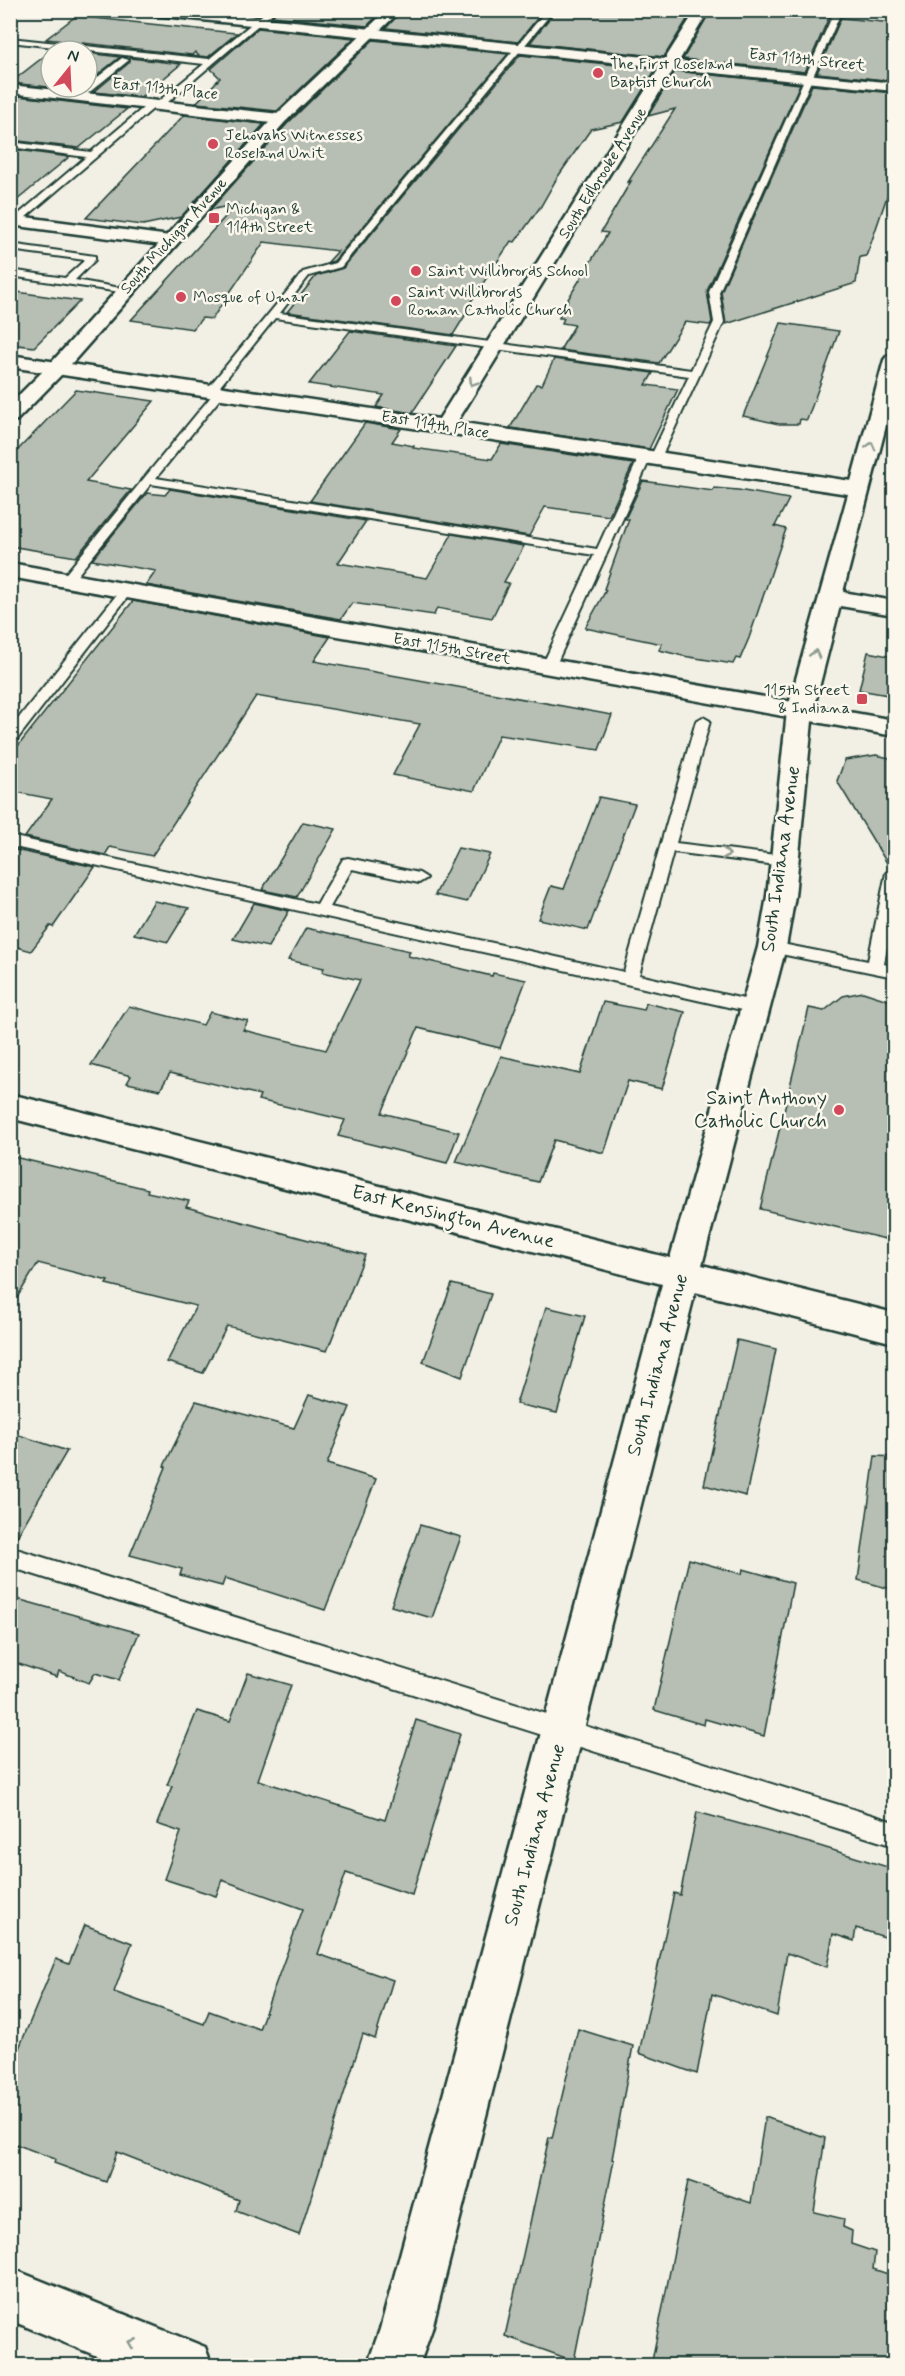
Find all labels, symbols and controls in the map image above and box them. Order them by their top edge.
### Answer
north arrow [39,39,99,99]
street label: East 113th Street [748,43,867,77]
text: N [65,45,81,68]
place label: The First Roseland Baptist Church [610,54,733,93]
marker: The First Roseland Baptist Church [591,66,605,80]
street label: East 113th Place [111,73,219,105]
street label: South Edbrooke Avenue [554,103,652,243]
place label: Jehovahs Witnesses Roseland Unit [225,125,363,164]
marker: Jehovahs Witnesses Roseland Unit [206,137,220,151]
street label: South Michigan Avenue [116,173,232,299]
place label: Michigan & 114th Street [226,199,314,238]
marker: Michigan & 114th Street [207,211,221,225]
place label: Saint Willibrords School [428,261,588,282]
marker: Saint Willibrords School [409,264,423,278]
place label: Saint Willibrords Roman Catholic Church [408,282,572,321]
place label: Mosque of Umar [193,287,309,308]
marker: Mosque of Umar [174,290,188,304]
marker: Saint Willibrords Roman Catholic Church [389,294,403,308]
one-way arrow [470,375,481,386]
street label: East 114th Place [380,406,490,444]
one-way arrow [864,441,877,451]
street label: East 115th Street [392,628,513,670]
one-way arrow [808,649,821,659]
place label: 115th Street & Indiana [763,680,851,719]
marker: 115th Street & Indiana [855,692,869,706]
street label: South Indiana Avenue [755,764,807,954]
one-way arrow [722,847,731,860]
place label: Saint Anthony Catholic Church [694,1085,827,1135]
marker: Saint Anthony Catholic Church [832,1103,846,1117]
street label: East Kensington Avenue [348,1179,557,1257]
street label: South Indiana Avenue [621,1271,695,1459]
street label: South Indiana Avenue [498,1741,572,1929]
one-way arrow [127,2338,138,2350]

